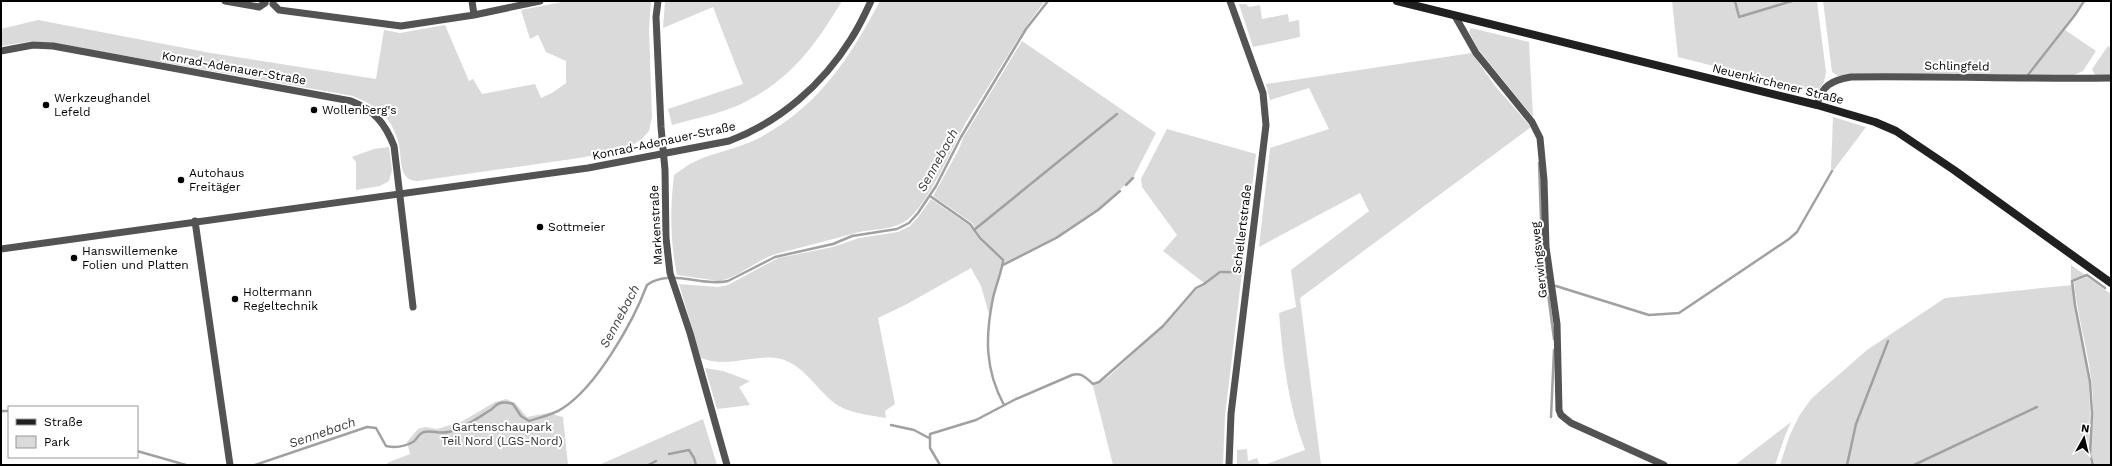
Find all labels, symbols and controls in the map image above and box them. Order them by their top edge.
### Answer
street label: Konrad-Adenauer-Straße [161,48,307,88]
street label: Schlingfeld [1924,58,1990,74]
street label: Neuenkirchener Straße [1711,61,1845,107]
place label: Werkzeughandel Lefeld [54,91,151,119]
marker: Werkzeughandel Lefeld [41,100,51,110]
place label: Wollenberg's [322,103,397,117]
marker: Wollenberg's [309,105,319,115]
street label: Konrad-Adenauer-Straße [591,119,737,163]
water label: Sennebach [914,126,961,194]
place label: Autohaus Freitäger [189,166,244,194]
marker: Autohaus Freitäger [176,175,186,185]
street label: Schellertstraße [1230,184,1254,274]
street label: Markenstraße [647,185,665,265]
place label: Sottmeier [548,220,606,234]
street label: Gerwingsweg [1528,221,1550,299]
marker: Sottmeier [535,222,545,232]
place label: Hanswillemenke Folien und Platten [82,244,189,272]
marker: Hanswillemenke Folien und Platten [69,253,79,263]
water label: Sennebach [596,282,642,350]
place label: Holtermann Regeltechnik [243,285,318,313]
marker: Holtermann Regeltechnik [230,294,240,304]
legend [8,406,138,458]
water label: Sennebach [287,414,358,451]
text: Straße [44,415,83,429]
north arrow [2064,418,2104,458]
park label: Gartenschaupark Teil Nord (LGS-Nord) [441,420,563,448]
text: N [2080,422,2090,436]
text: Park [44,435,70,449]

